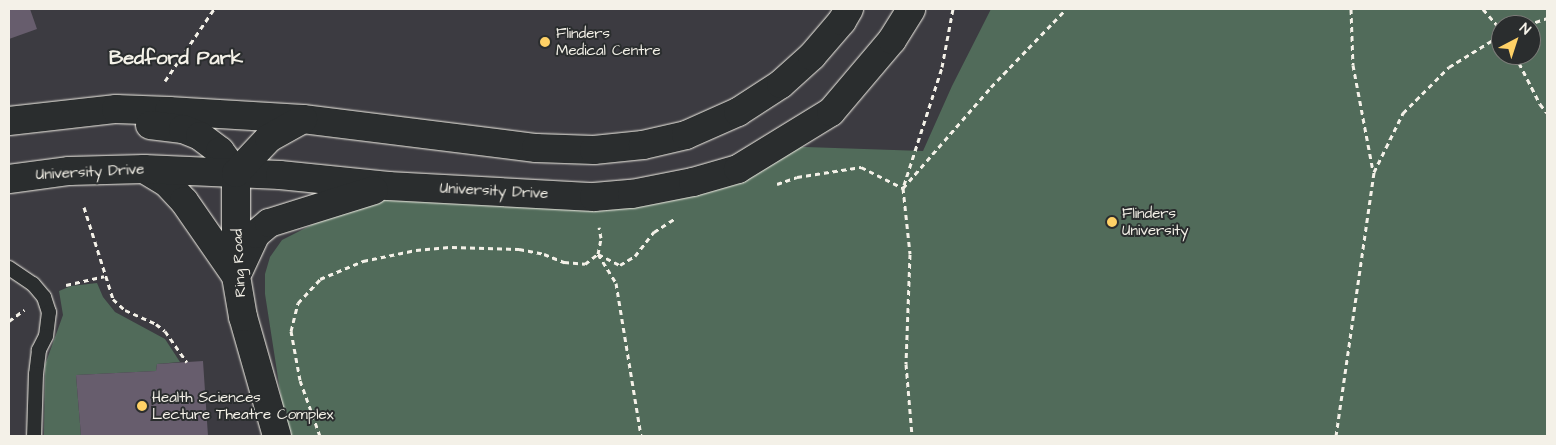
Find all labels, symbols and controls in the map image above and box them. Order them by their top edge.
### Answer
north arrow [1491,15,1541,65]
text: N [1515,19,1535,40]
place label: Flinders Medical Centre [556,24,661,59]
marker: Flinders Medical Centre [538,35,552,49]
district label: Bedford Park [109,46,243,70]
street label: University Drive [35,160,145,184]
street label: University Drive [439,179,549,203]
place label: Flinders University [1122,204,1188,239]
marker: Flinders University [1106,216,1118,228]
street label: Ring Road [228,228,250,298]
place label: Health Sciences Lecture Theatre Complex [152,388,334,423]
marker: Health Sciences Lecture Theatre Complex [136,400,148,412]

